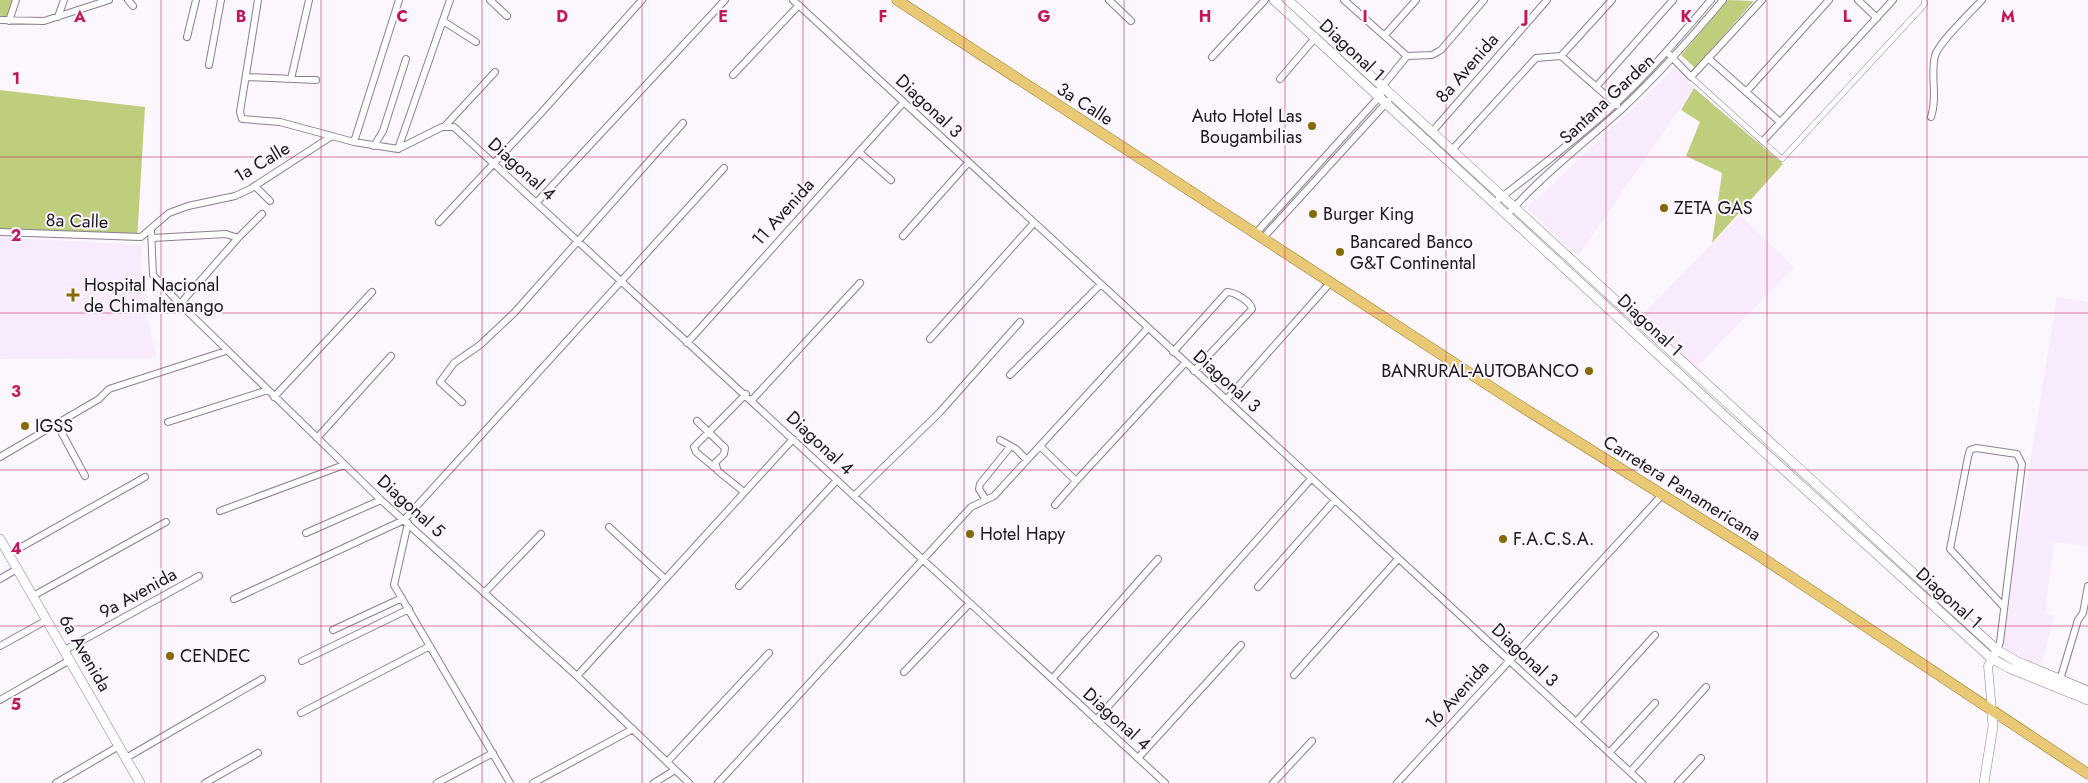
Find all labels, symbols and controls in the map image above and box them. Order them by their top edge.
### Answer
text: A [73,5,86,28]
text: B [236,5,246,28]
text: C [396,5,408,28]
text: D [556,5,568,28]
text: E [718,5,728,28]
text: F [879,5,887,28]
text: G [1037,5,1051,28]
text: H [1199,5,1211,28]
text: I [1362,5,1368,28]
text: J [1520,5,1529,28]
text: K [1680,5,1692,28]
text: L [1843,5,1852,28]
text: M [2001,5,2015,28]
street label: Diagonal 1 [1313,13,1391,87]
street label: 8a Avenida [1429,27,1505,109]
street label: Santana Garden [1553,48,1661,150]
text: 1 [12,67,20,90]
street label: Diagonal 3 [890,68,968,144]
street label: 3a Calle [1052,76,1118,132]
place label: Auto Hotel Las Bougambilias [1192,103,1302,150]
marker: Auto Hotel Las Bougambilias [1306,120,1318,132]
street label: Diagonal 4 [482,131,562,207]
street label: 1a Calle [229,135,295,189]
street label: 11 Avenida [746,173,820,251]
place label: ZETA GAS [1674,195,1753,221]
place label: Burger King [1323,201,1414,227]
marker: ZETA GAS [1658,202,1670,214]
street label: 8a Calle [45,207,109,235]
marker: Burger King [1307,208,1319,220]
text: 2 [11,224,21,247]
place label: Bancared Banco G&T Continental [1350,229,1476,276]
marker: Bancared Banco G&T Continental [1334,246,1346,258]
place label: Hospital Nacional de Chimaltenango [84,272,224,319]
marker: Hospital Nacional de Chimaltenango [66,288,80,302]
street label: Diagonal 1 [1611,288,1689,362]
street label: Diagonal 3 [1187,344,1267,419]
place label: BANRURAL-AUTOBANCO [1381,358,1579,384]
marker: BANRURAL-AUTOBANCO [1583,365,1595,377]
text: 3 [11,380,21,403]
street label: Diagonal 4 [780,405,860,481]
place label: IGSS [35,413,73,439]
marker: IGSS [19,420,31,432]
street label: Carretera Panamericana [1598,429,1766,547]
street label: Diagonal 5 [371,468,451,544]
place label: Hotel Hapy [980,521,1065,547]
place label: F.A.C.S.A. [1513,526,1595,552]
marker: Hotel Hapy [964,528,976,540]
marker: F.A.C.S.A. [1497,533,1509,545]
text: 4 [10,537,22,560]
street label: 9a Avenida [95,561,181,625]
street label: Diagonal 1 [1910,561,1988,635]
street label: 6a Avenida [52,610,118,696]
street label: Diagonal 3 [1486,617,1564,693]
place label: CENDEC [180,643,251,669]
marker: CENDEC [164,650,176,662]
street label: 16 Avenida [1419,655,1495,735]
street label: Diagonal 4 [1077,681,1157,757]
text: 5 [11,693,21,716]

